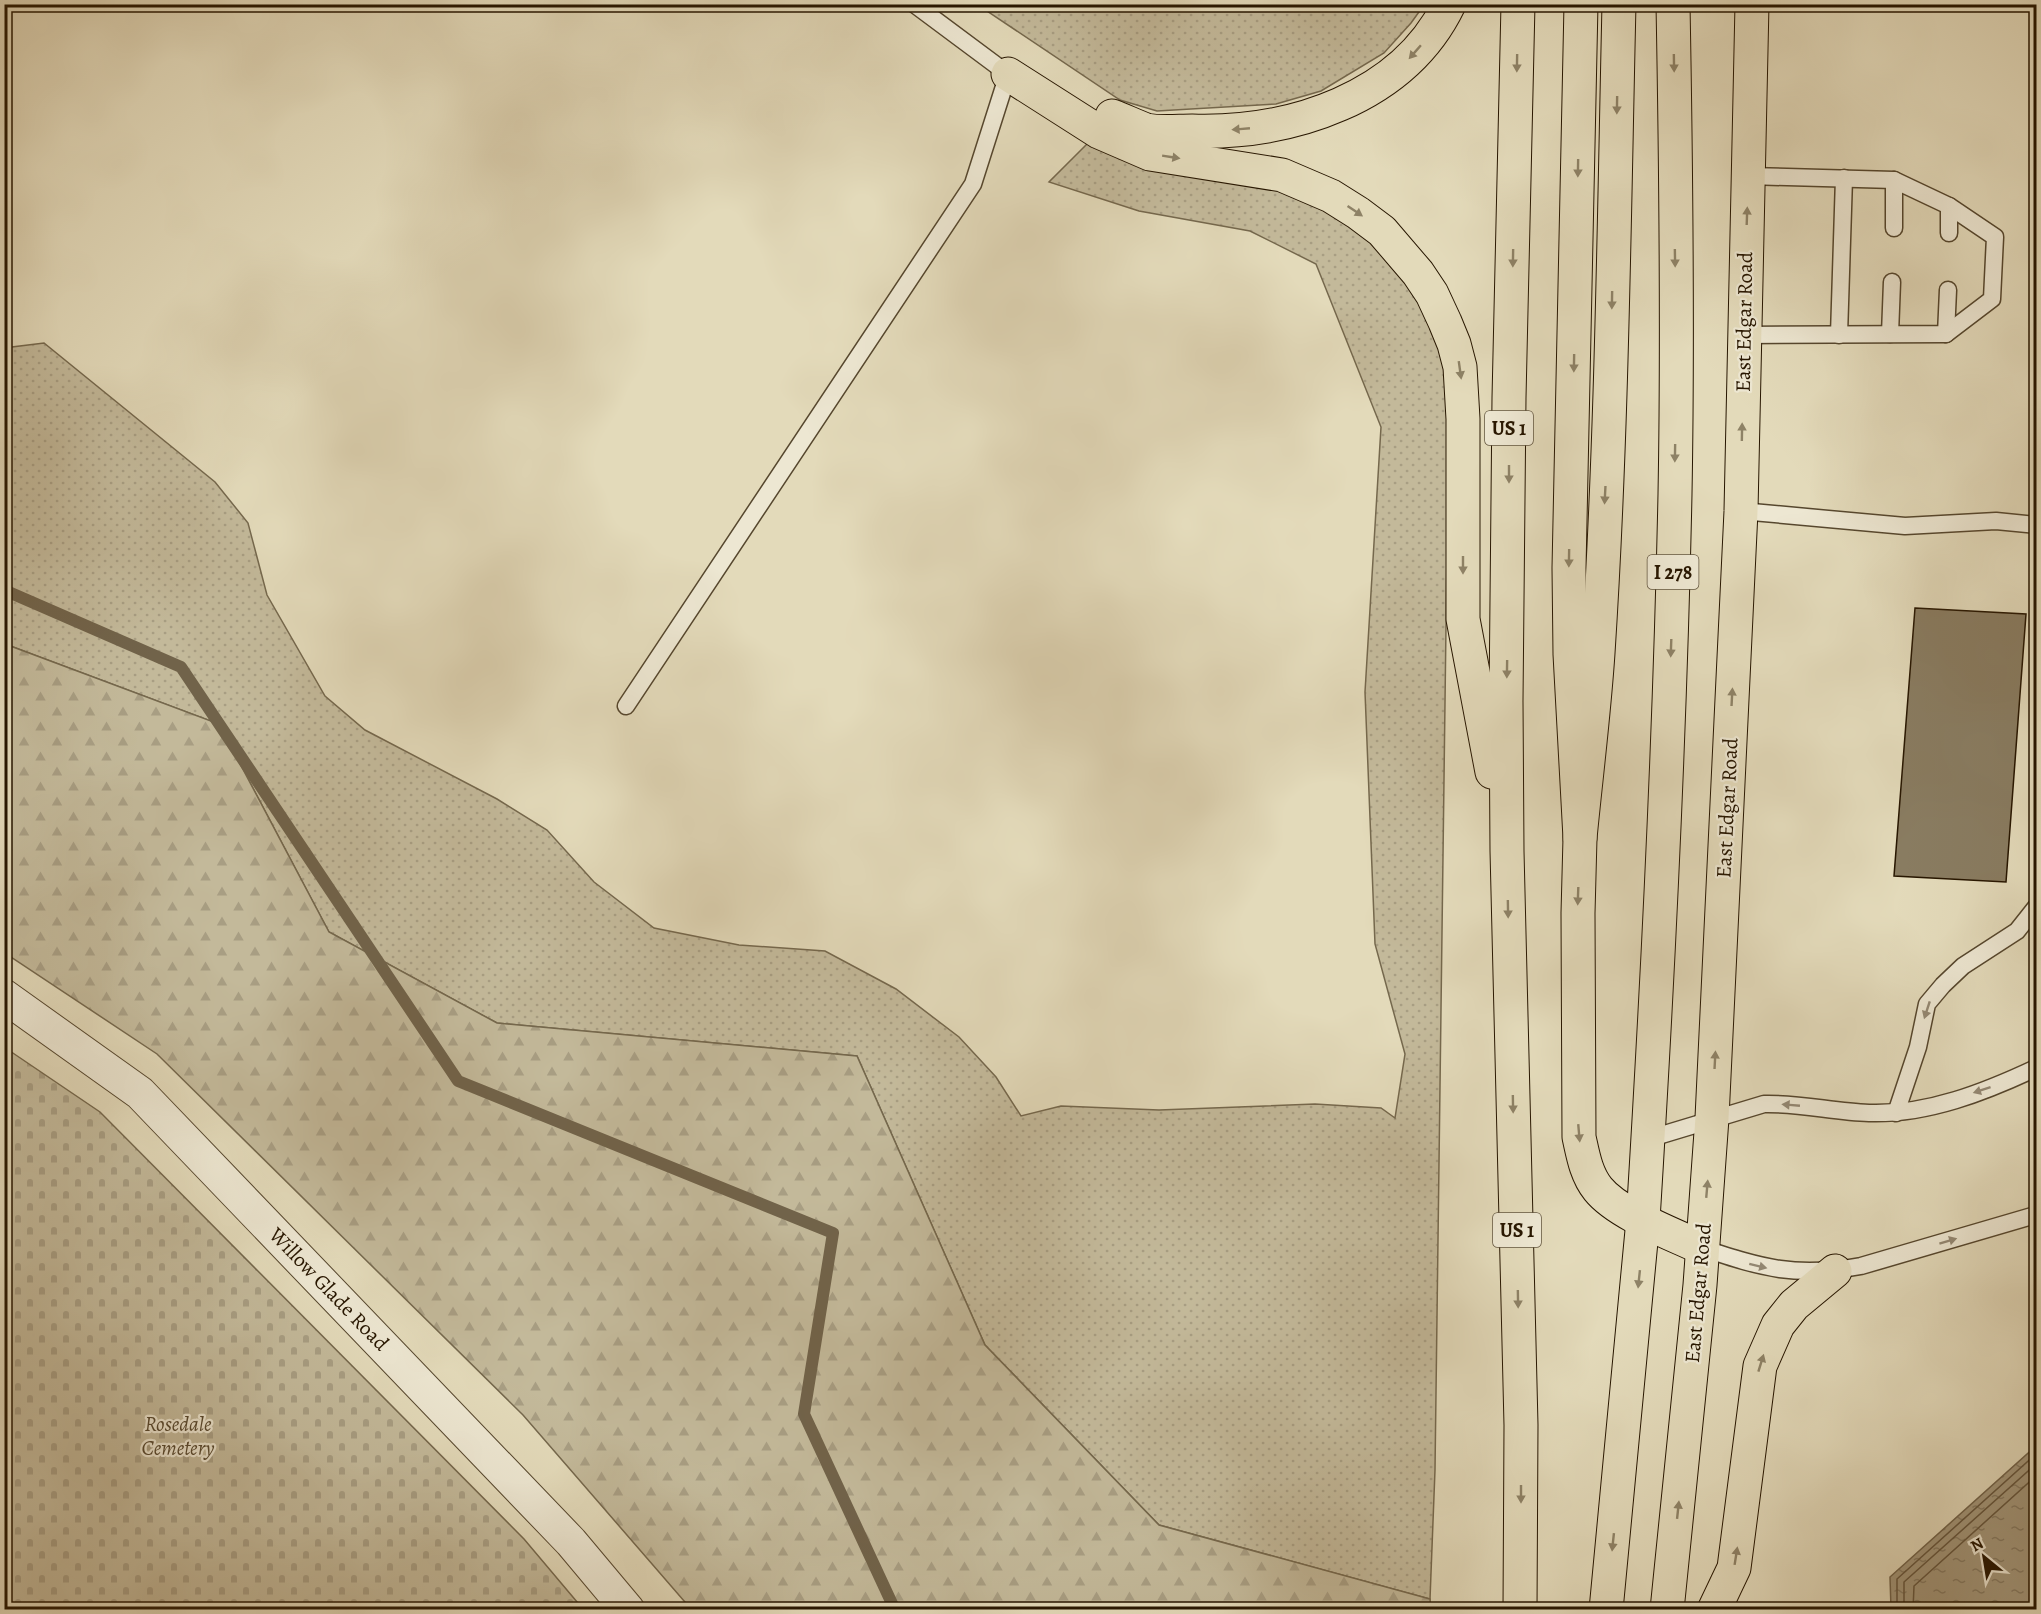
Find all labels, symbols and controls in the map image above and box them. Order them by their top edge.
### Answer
one-way arrow [1409,44,1422,60]
one-way arrow [1512,53,1522,72]
one-way arrow [1669,53,1679,72]
one-way arrow [1612,95,1622,114]
one-way arrow [1232,124,1251,134]
one-way arrow [1161,152,1180,161]
one-way arrow [1573,158,1583,177]
one-way arrow [1347,206,1363,217]
one-way arrow [1742,206,1752,225]
one-way arrow [1508,248,1517,267]
one-way arrow [1671,248,1680,267]
street label: East Edgar Road [1729,251,1759,392]
one-way arrow [1607,290,1617,309]
one-way arrow [1570,353,1579,372]
one-way arrow [1455,361,1464,380]
road number: US 1 [1485,411,1533,445]
one-way arrow [1737,422,1747,441]
one-way arrow [1670,443,1680,462]
one-way arrow [1504,464,1514,483]
one-way arrow [1601,485,1610,504]
one-way arrow [1565,548,1574,567]
one-way arrow [1458,555,1468,574]
road number: I 278 [1648,555,1698,589]
one-way arrow [1666,638,1676,657]
one-way arrow [1502,659,1512,678]
one-way arrow [1728,688,1737,707]
street label: East Edgar Road [1709,736,1745,879]
one-way arrow [1574,887,1583,906]
one-way arrow [1504,900,1513,919]
one-way arrow [1922,1001,1931,1019]
one-way arrow [1711,1051,1720,1070]
one-way arrow [1973,1086,1991,1095]
one-way arrow [1508,1095,1518,1114]
one-way arrow [1781,1100,1800,1110]
one-way arrow [1574,1124,1584,1143]
one-way arrow [1702,1180,1712,1199]
road number: US 1 [1493,1213,1541,1247]
street label: Willow Glade Road [262,1221,396,1357]
street label: East Edgar Road [1678,1221,1718,1364]
one-way arrow [1939,1236,1957,1245]
one-way arrow [1749,1261,1767,1271]
one-way arrow [1634,1269,1644,1288]
one-way arrow [1514,1289,1523,1308]
one-way arrow [1757,1354,1766,1372]
park label: Rosedale Cemetery [142,1410,214,1462]
one-way arrow [1516,1484,1526,1503]
one-way arrow [1673,1500,1683,1519]
north arrow [1954,1527,2014,1587]
one-way arrow [1608,1532,1618,1551]
text: N [1966,1532,1988,1557]
one-way arrow [1732,1547,1741,1566]

